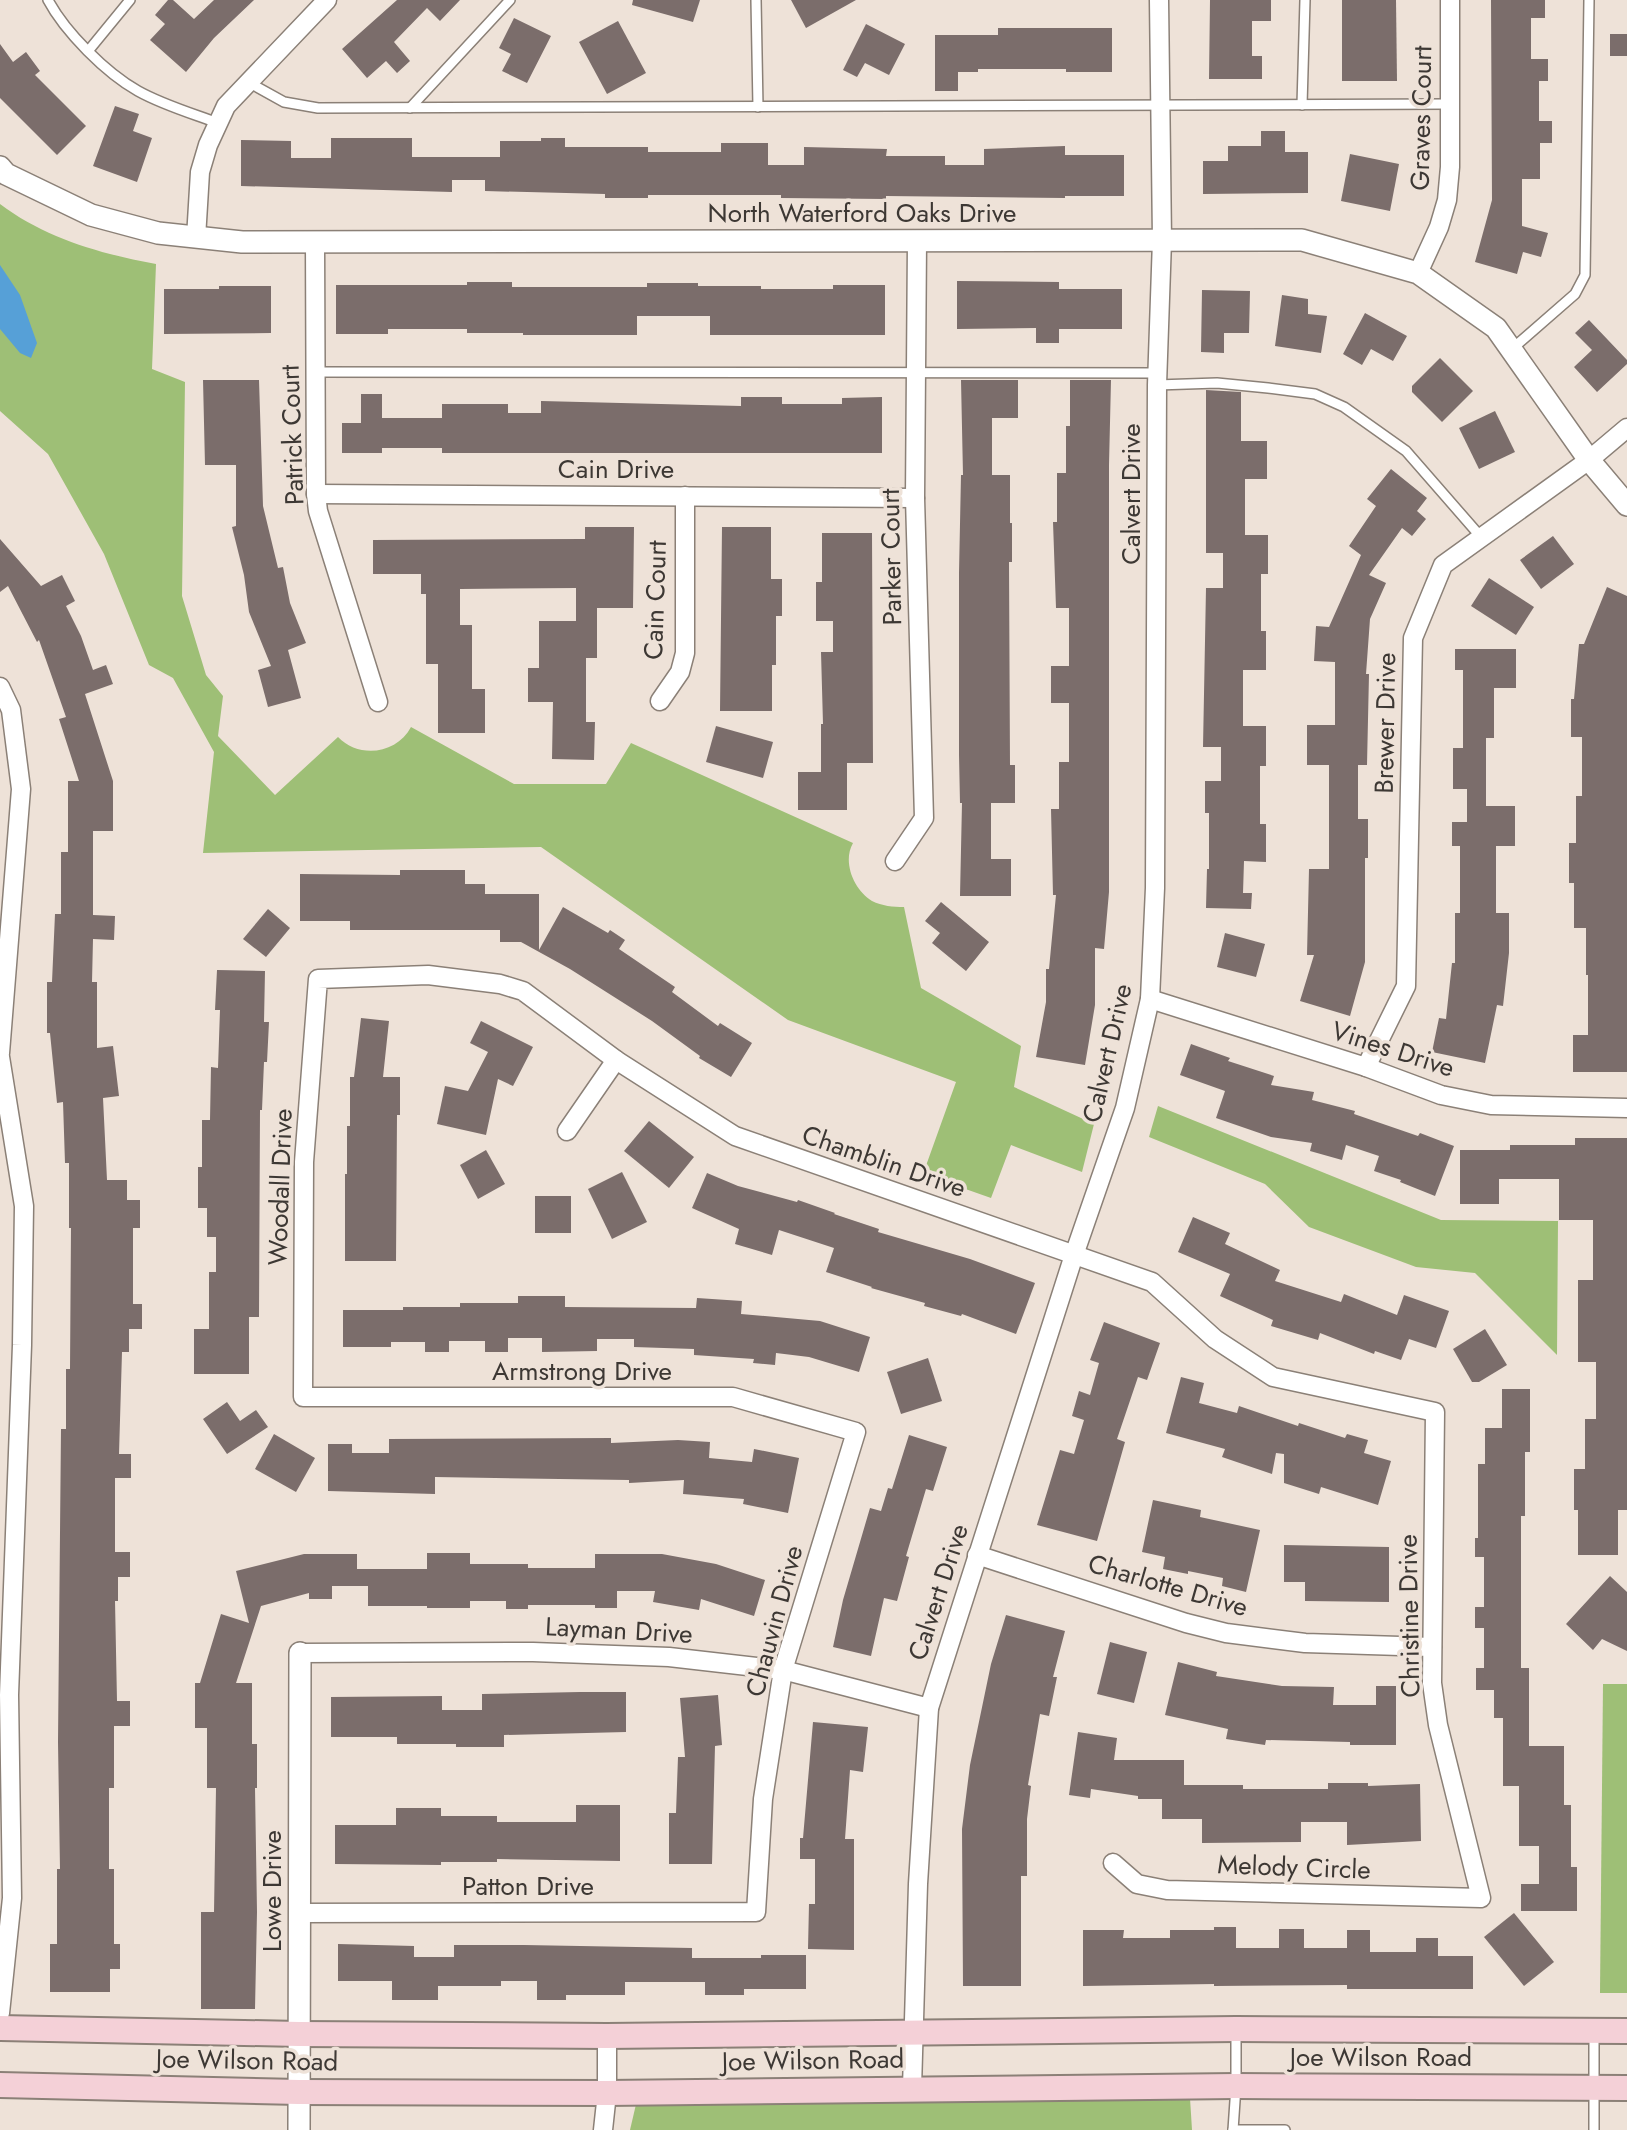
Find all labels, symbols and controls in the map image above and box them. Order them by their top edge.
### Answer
street label: Graves Court [1401,44,1441,191]
street label: North Waterford Oaks Drive [708,194,1016,232]
street label: Patrick Court [271,363,313,506]
street label: Calvert Drive [1112,423,1150,565]
street label: Cain Drive [558,450,674,488]
street label: Parker Court [871,487,911,626]
street label: Cain Court [634,539,676,660]
street label: Brewer Drive [1365,652,1405,794]
street label: Calvert Drive [1073,980,1141,1126]
street label: Vines Drive [1327,1011,1459,1087]
street label: Woodall Drive [258,1108,302,1266]
street label: Chamblin Drive [797,1115,971,1207]
street label: Armstrong Drive [492,1352,672,1390]
street label: Calvert Drive [898,1519,978,1665]
street label: Christine Drive [1389,1534,1429,1698]
street label: Chauvin Drive [736,1541,812,1701]
street label: Charlotte Drive [1084,1544,1252,1626]
street label: Layman Drive [544,1607,694,1653]
street label: Lowe Drive [253,1830,291,1952]
street label: Melody Circle [1217,1845,1371,1889]
street label: Patton Drive [462,1867,594,1905]
street label: Joe Wilson Road [1287,2038,1472,2076]
street label: Joe Wilson Road [153,2039,338,2081]
street label: Joe Wilson Road [719,2039,904,2081]

